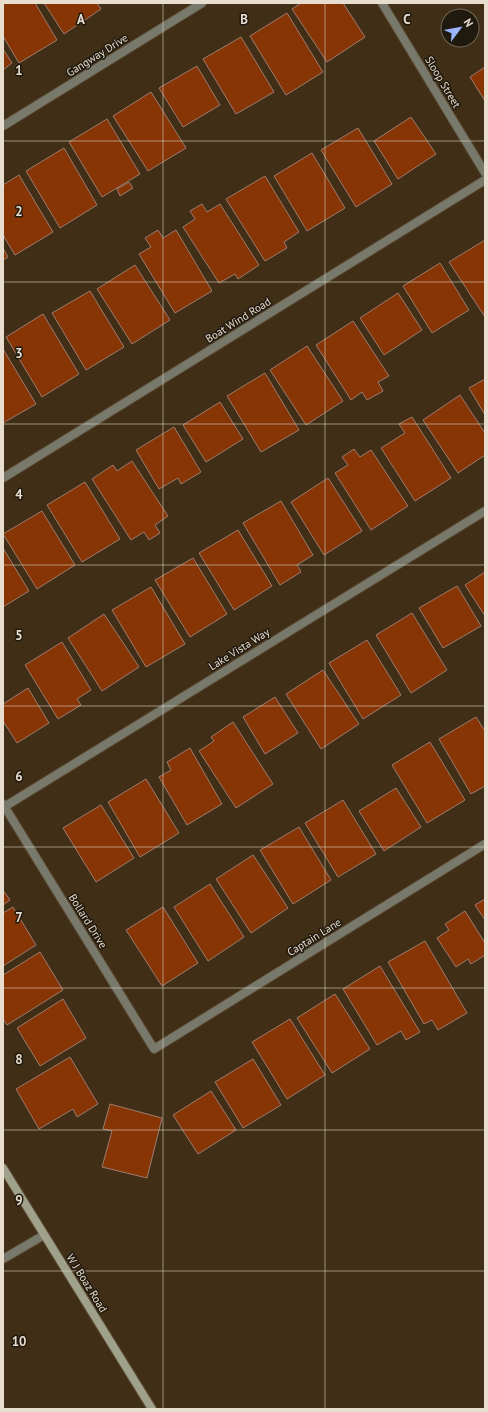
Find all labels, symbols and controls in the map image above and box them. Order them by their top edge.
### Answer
north arrow [440,8,480,48]
text: A [77,11,85,28]
text: B [240,11,248,28]
text: C [403,11,411,28]
text: N [461,16,476,29]
street label: Gangway Drive [64,30,131,79]
street label: Sloop Street [422,54,464,111]
text: 1 [15,62,23,79]
text: 2 [15,203,23,220]
street label: Boat Wind Road [203,294,273,346]
text: 3 [15,345,23,362]
text: 4 [15,486,23,503]
street label: Lake Vista Way [206,624,273,673]
text: 5 [15,627,23,644]
text: 6 [15,768,23,785]
street label: Bollard Drive [66,891,110,951]
text: 7 [15,909,23,926]
street label: Captain Lane [284,915,344,959]
text: 8 [15,1051,23,1068]
text: 9 [15,1192,23,1209]
street label: W J Boaz Road [63,1251,111,1315]
text: 10 [12,1333,26,1350]

